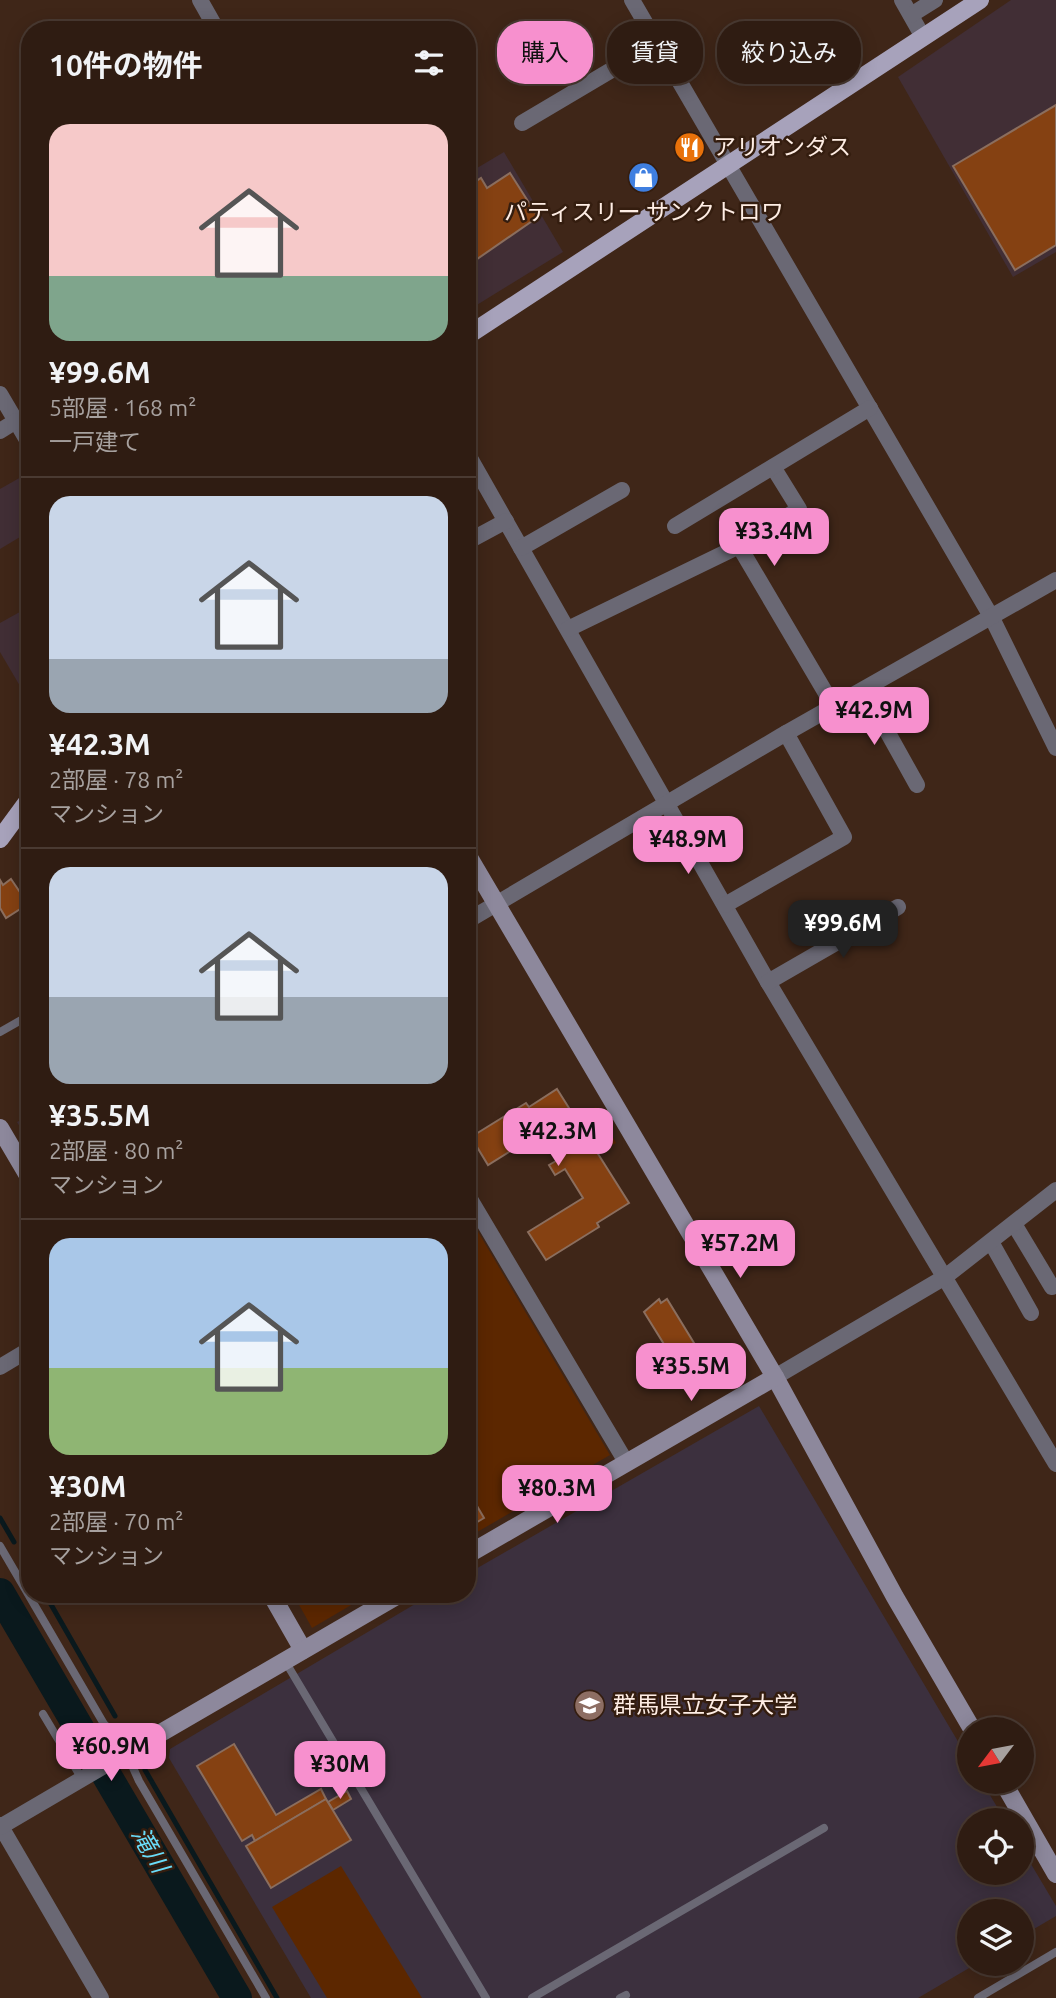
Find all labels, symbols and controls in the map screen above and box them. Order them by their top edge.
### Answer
chip: 購入 [497,21,593,84]
chip: 賃貸 [607,21,703,84]
chip: 絞り込み [717,21,861,84]
icon: filters [410,44,448,82]
text: 10件の物件 [49,48,203,82]
restaurant icon: アリオンダス [673,130,707,164]
place label: アリオンダス [713,134,851,159]
shop icon: パティスリー サンクトロワ [627,161,661,195]
icon: home [186,170,312,296]
place label: パティスリー サンクトロワ [504,199,784,224]
text: ¥99.6M [49,355,151,389]
text: 5部屋 · 168 m² [49,395,196,420]
text: 一戸建て [49,429,141,454]
pin: ¥33.4M [717,508,831,568]
text: ¥33.4M [735,518,813,543]
icon: home [186,542,312,668]
pin: ¥42.9M [817,688,931,747]
text: ¥42.9M [835,697,913,722]
text: ¥42.3M [49,727,151,761]
text: 2部屋 · 78 m² [49,767,183,792]
text: マンション [49,801,164,826]
pin: ¥48.9M [631,816,745,876]
text: ¥48.9M [649,826,727,851]
pin: ¥99.6M [786,900,900,960]
text: ¥99.6M [804,910,882,935]
icon: home [186,913,312,1039]
text: ¥35.5M [49,1098,151,1132]
pin: ¥42.3M [501,1108,615,1168]
text: ¥42.3M [519,1118,597,1143]
text: 2部屋 · 80 m² [49,1138,183,1163]
text: マンション [49,1172,164,1197]
pin: ¥57.2M [683,1220,797,1280]
text: ¥57.2M [701,1230,779,1255]
icon: home [186,1284,312,1410]
pin: ¥35.5M [634,1344,748,1403]
text: ¥35.5M [652,1353,730,1378]
pin: ¥80.3M [500,1466,614,1525]
text: ¥30M [49,1469,126,1503]
text: ¥80.3M [518,1475,596,1500]
text: 2部屋 · 70 m² [49,1509,183,1534]
text: マンション [49,1543,164,1568]
school or university icon: 群馬県立女子大学 [573,1688,607,1722]
place label: 群馬県立女子大学 [613,1692,797,1717]
north arrow [957,1717,1034,1794]
map controls [957,1717,1034,1976]
pin: ¥60.9M [54,1724,168,1783]
text: ¥60.9M [72,1733,150,1758]
pin: ¥30M [299,1742,381,1801]
text: ¥30M [310,1751,370,1776]
button: locate [957,1808,1034,1885]
water label: 滝川 [127,1822,176,1880]
button: layers [957,1899,1034,1976]

